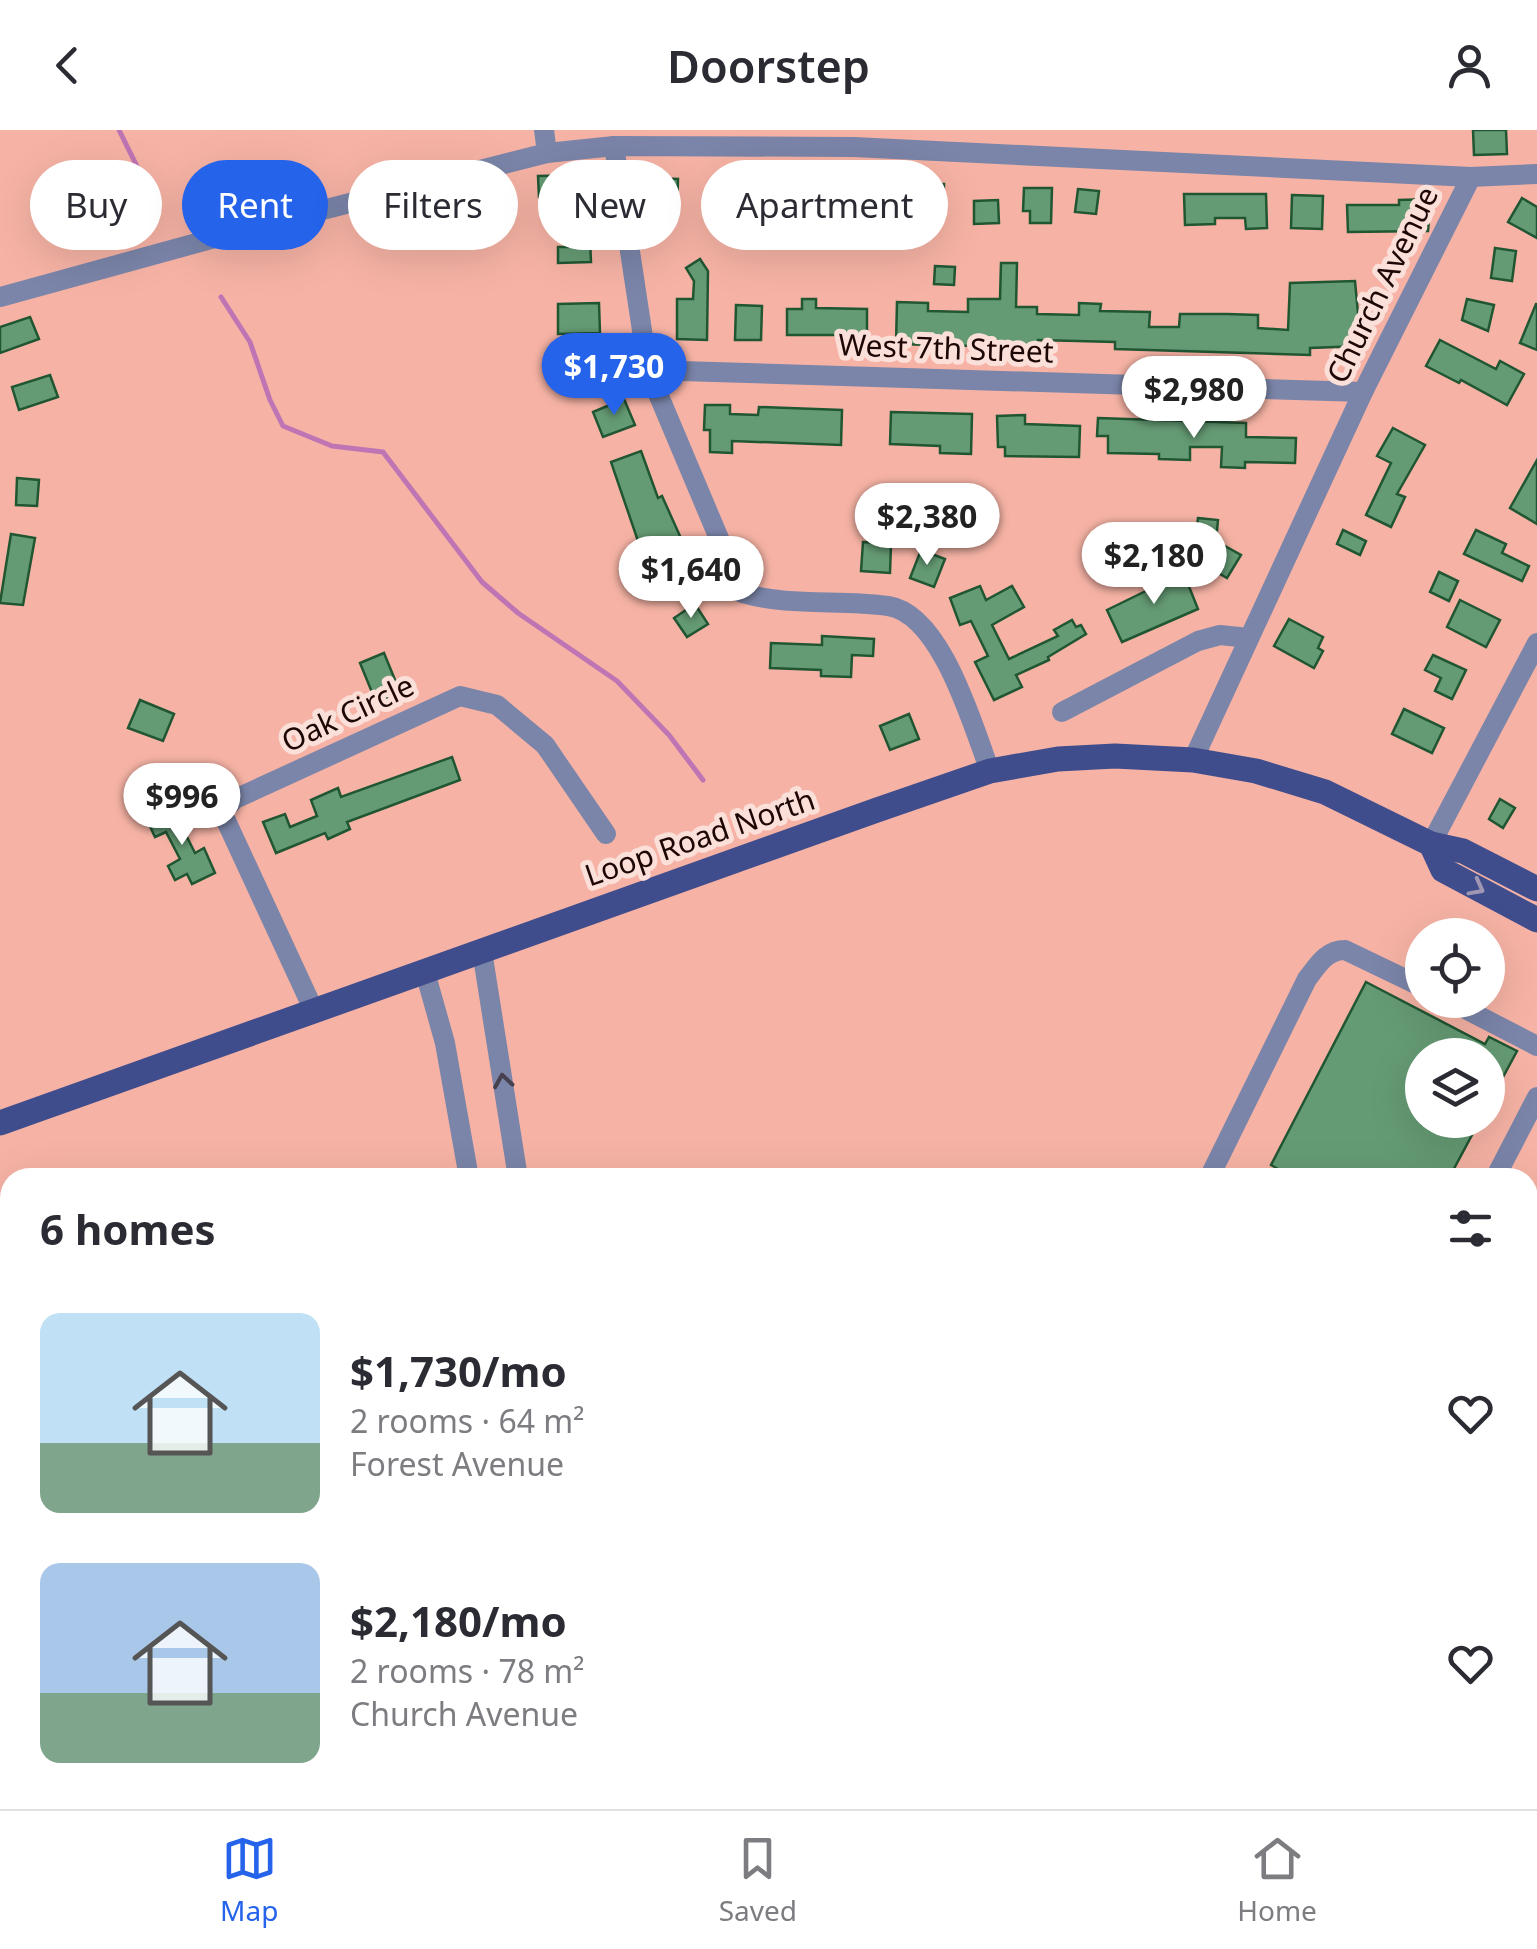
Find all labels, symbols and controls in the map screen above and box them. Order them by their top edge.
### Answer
text: Doorstep [667,35,870,96]
icon: back [40,38,95,93]
icon: person [1442,38,1497,93]
chip: Buy [30,160,162,250]
chip: Rent [182,160,328,250]
chip: Filters [348,160,518,250]
chip: New [538,160,681,250]
chip: Apartment [701,160,948,250]
street label: Church Avenue [1316,179,1447,389]
street label: West 7th Street [838,323,1055,372]
pin: $1,730 [533,333,695,418]
text: $1,730 [564,344,664,387]
pin: $2,980 [1113,356,1275,441]
text: $2,980 [1144,367,1244,410]
pin: $2,380 [846,483,1008,568]
text: $2,380 [877,494,977,537]
pin: $2,180 [1073,522,1235,607]
text: $2,180 [1104,533,1204,576]
pin: $1,640 [610,536,772,621]
text: $1,640 [641,547,741,590]
street label: Oak Circle [275,664,420,761]
pin: $996 [123,763,241,848]
text: $996 [145,774,219,817]
street label: Loop Road North [579,778,820,895]
one-way arrow [1467,876,1485,895]
map controls [1405,918,1505,1138]
button: locate [1405,918,1505,1018]
button: layers [1405,1038,1505,1138]
one-way arrow [493,1073,514,1090]
text: 6 homes [40,1200,216,1257]
icon: filters [1443,1201,1498,1256]
text: $1,730/mo [350,1342,567,1399]
icon: home [120,1353,240,1473]
icon: heart [1443,1386,1498,1441]
text: 2 rooms · 64 m² [350,1399,584,1442]
text: Forest Avenue [350,1442,564,1485]
text: $2,180/mo [350,1592,567,1649]
icon: home [120,1603,240,1723]
icon: heart [1443,1636,1498,1691]
text: 2 rooms · 78 m² [350,1649,584,1692]
text: Church Avenue [350,1692,578,1735]
tab: Map [220,1831,278,1929]
tab: Saved [719,1831,797,1929]
tab: Home [1237,1831,1317,1929]

